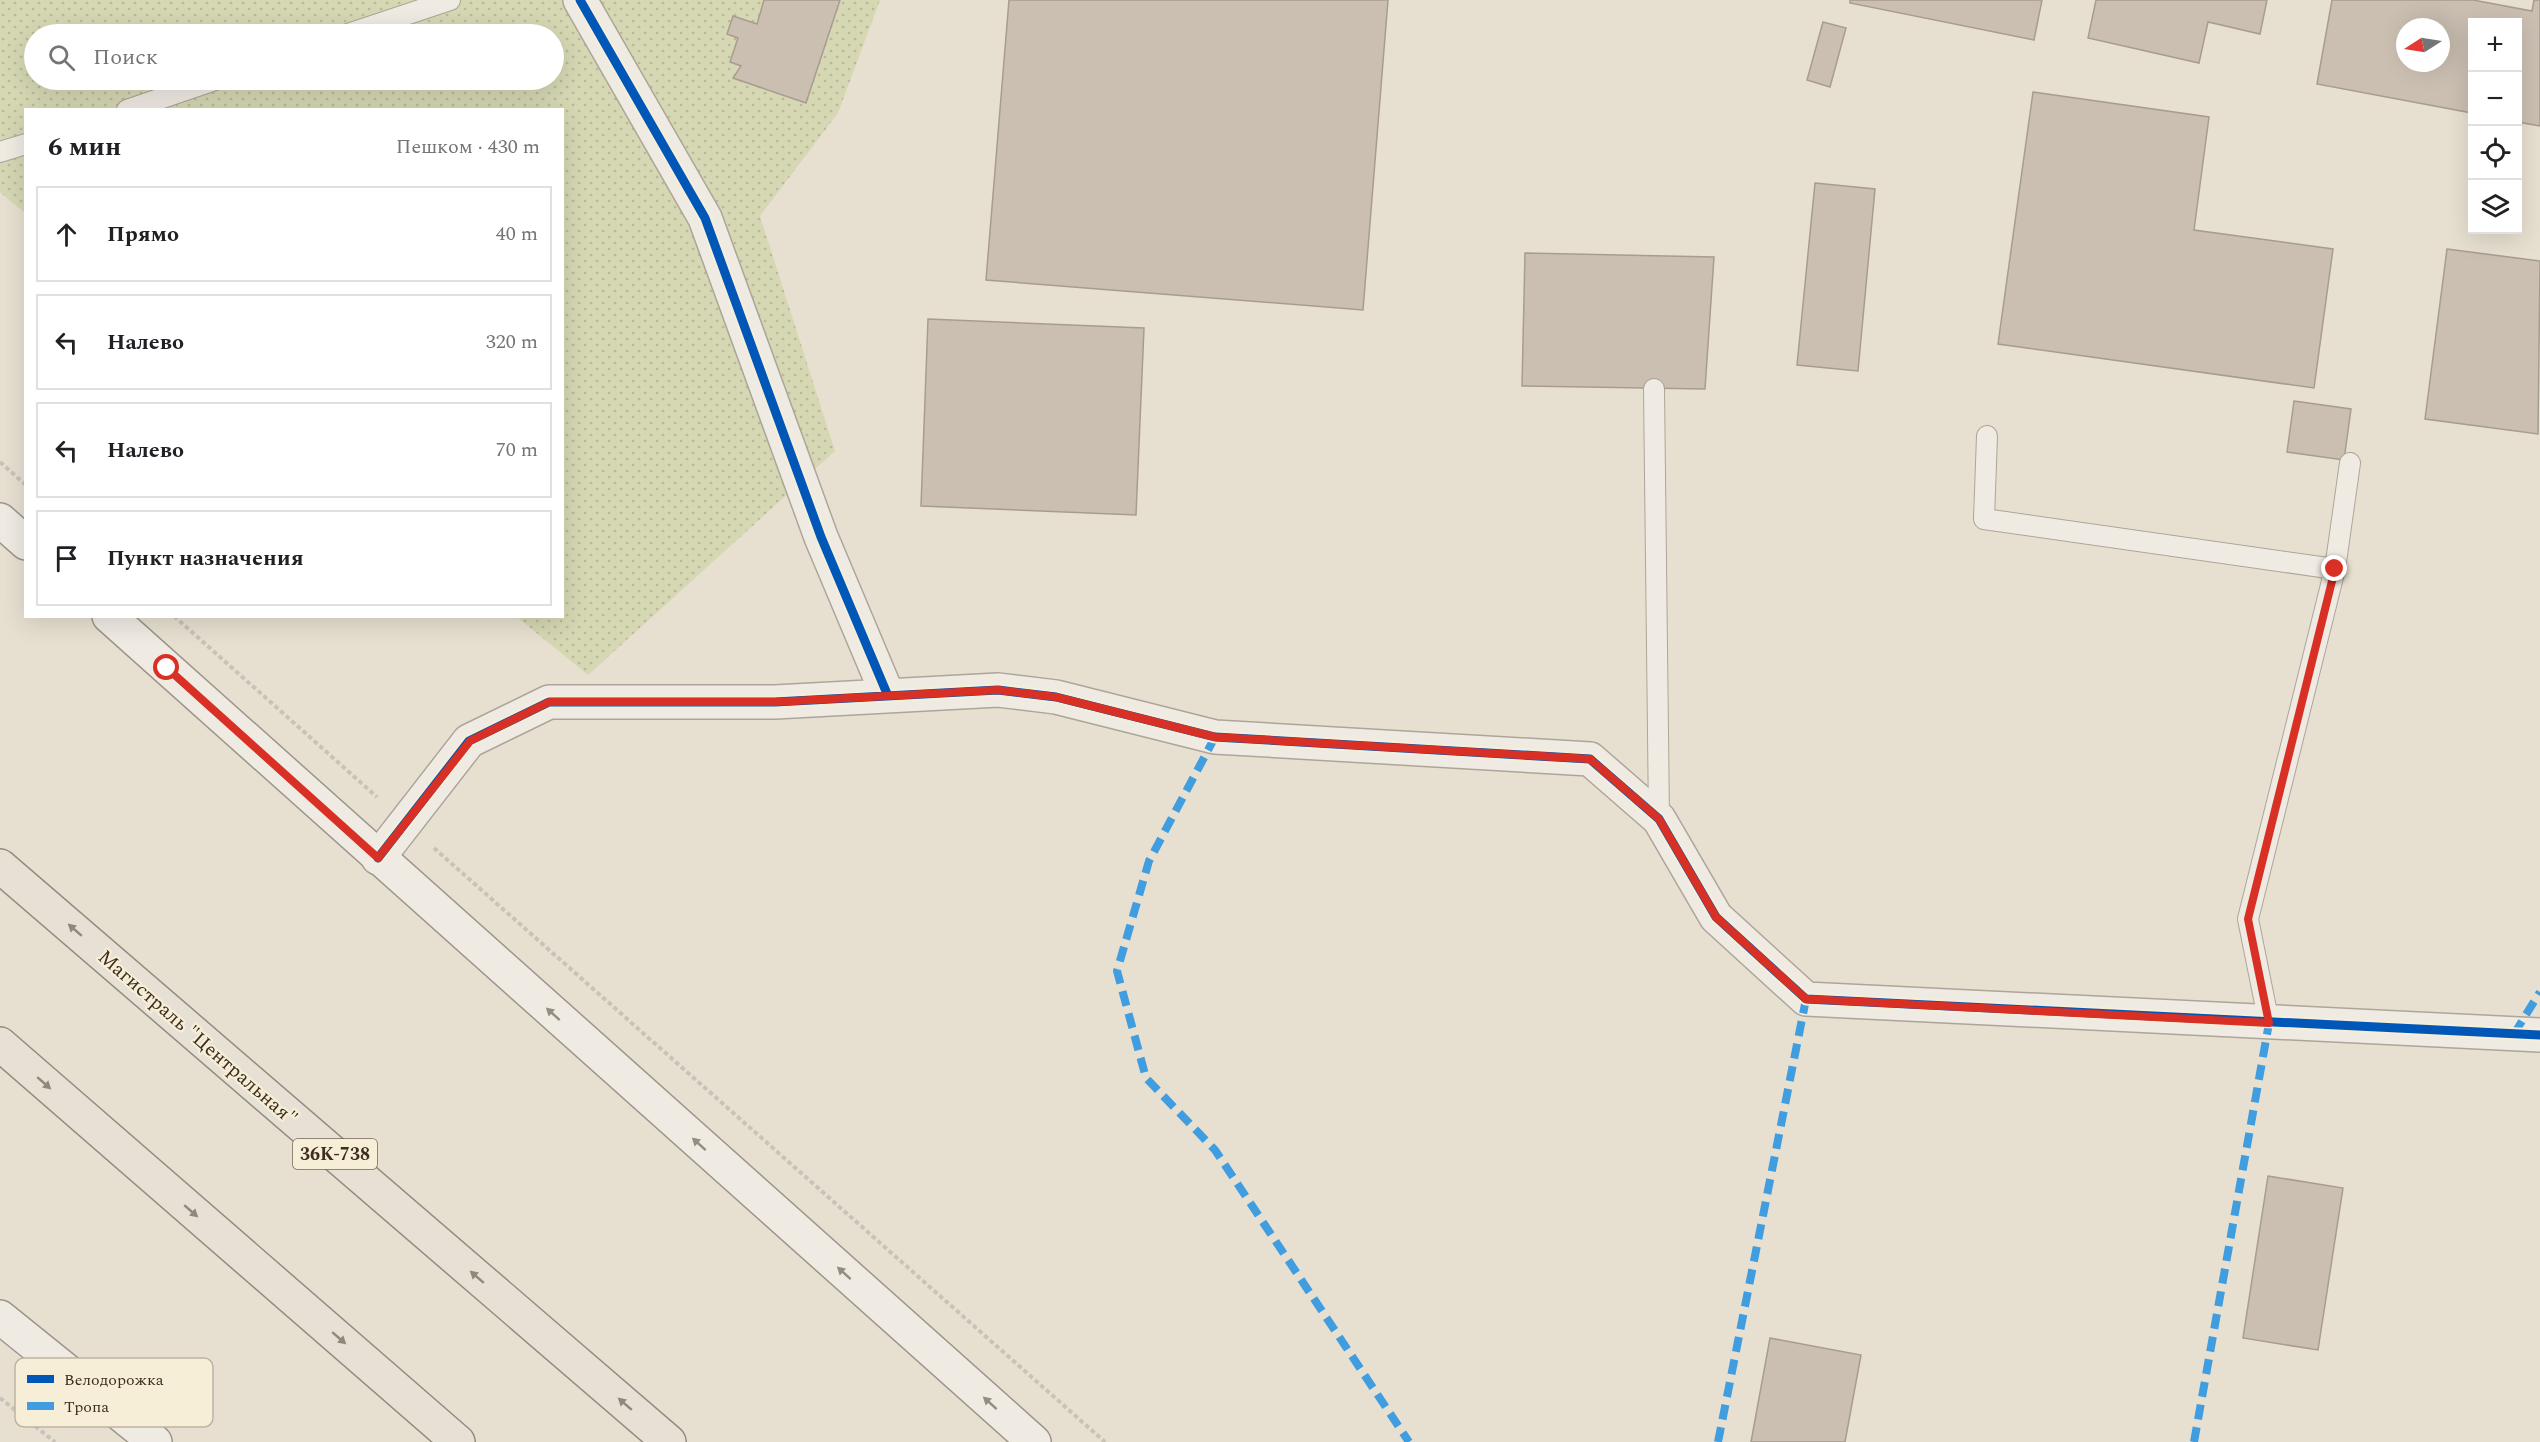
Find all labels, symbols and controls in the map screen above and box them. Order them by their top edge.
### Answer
north arrow [2396,18,2450,72]
map controls [2468,18,2522,234]
button: + [2468,18,2522,72]
search box [24,24,564,90]
icon: search [45,41,78,74]
text: Поиск [93,41,158,74]
button: − [2468,72,2522,126]
button: locate [2468,126,2522,180]
text: 6 мин [48,127,121,167]
text: Пешком · 430 m [396,132,540,162]
button: layers [2468,180,2522,234]
icon: ahead [50,218,83,251]
text: Прямо [107,218,179,251]
text: 40 m [496,219,538,249]
icon: left [50,326,83,359]
text: Налево [107,326,184,359]
text: 320 m [486,327,538,357]
icon: left [50,434,83,467]
text: Налево [107,434,184,467]
text: 70 m [496,435,538,465]
icon: arrive [50,542,83,575]
text: Пункт назначения [107,542,304,575]
route end [2321,555,2347,581]
route start [153,654,179,680]
one-way arrow [68,924,83,937]
street label: Магистраль "Центральная" [91,943,304,1133]
one-way arrow [546,1008,561,1021]
one-way arrow [36,1076,51,1089]
one-way arrow [691,1137,706,1151]
road number: 36К-738 [293,1139,377,1169]
one-way arrow [183,1204,199,1217]
one-way arrow [837,1267,852,1280]
one-way arrow [469,1270,485,1283]
one-way arrow [331,1332,346,1345]
legend [15,1358,213,1427]
text: Велодорожка [64,1368,164,1392]
text: Тропа [64,1395,109,1419]
one-way arrow [983,1397,998,1410]
one-way arrow [618,1398,633,1411]

